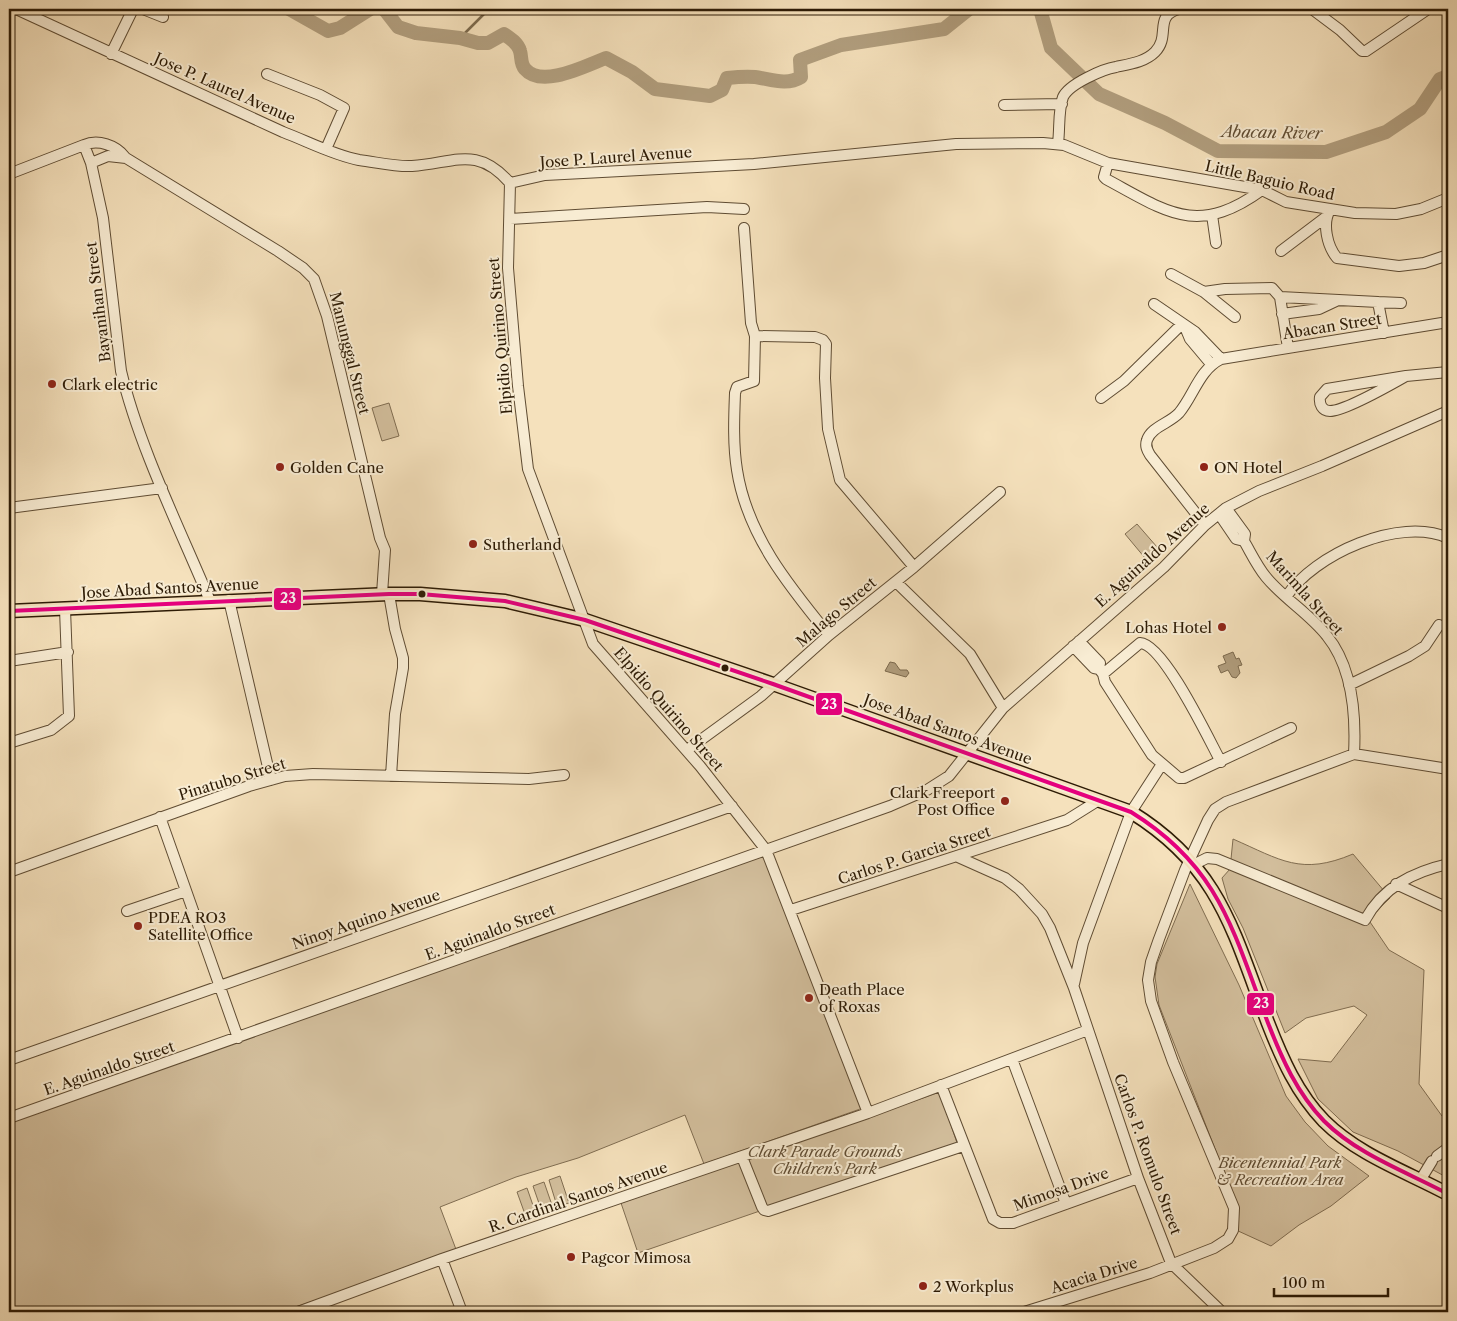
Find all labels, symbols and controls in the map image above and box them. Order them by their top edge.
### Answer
street label: Jose P. Laurel Avenue [150,47,299,128]
water label: Abacan River [1218,121,1324,143]
street label: Jose P. Laurel Avenue [537,142,693,172]
street label: Little Baguio Road [1203,156,1337,204]
street label: Bayanihan Street [81,240,115,363]
street label: Elpidio Quirino Street [484,256,516,415]
street label: Manunggal Street [326,290,375,417]
street label: Abacan Street [1280,309,1383,343]
place label: Clark electric [62,375,158,394]
marker: Clark electric [46,378,58,390]
place label: Golden Cane [290,458,384,477]
place label: ON Hotel [1214,458,1283,477]
marker: Golden Cane [274,461,286,473]
marker: ON Hotel [1198,461,1210,473]
street label: E. Aguinaldo Avenue [1091,499,1213,611]
place label: Sutherland [483,535,562,554]
marker: Sutherland [467,538,479,550]
street label: Marimla Street [1262,547,1348,639]
street label: Malago Street [792,573,881,651]
street label: Jose Abad Santos Avenue [79,574,259,602]
line badge: 23 [273,587,302,611]
text: 23 [280,589,296,607]
unlabelled marker [417,589,427,599]
place label: Lohas Hotel [1125,618,1213,637]
marker: Lohas Hotel [1216,621,1228,633]
street label: Elpidio Quirino Street [610,643,728,775]
unlabelled marker [720,663,730,673]
street label: Jose Abad Santos Avenue [859,689,1035,768]
line badge: 23 [815,692,843,716]
text: 23 [821,695,837,713]
street label: Pinatubo Street [176,753,289,804]
place label: Clark Freeport Post Office [890,783,996,819]
marker: Clark Freeport Post Office [999,795,1011,807]
street label: Carlos P. Garcia Street [835,821,993,889]
street label: Ninoy Aquino Avenue [289,885,443,953]
street label: E. Aguinaldo Street [422,899,558,964]
place label: PDEA RO3 Satellite Office [148,908,253,944]
marker: PDEA RO3 Satellite Office [132,920,144,932]
place label: Death Place of Roxas [819,980,905,1016]
marker: Death Place of Roxas [803,992,815,1004]
line badge: 23 [1246,992,1275,1016]
text: 23 [1253,994,1269,1012]
street label: E. Aguinaldo Street [41,1036,178,1099]
street label: Carlos P. Romulo Street [1110,1071,1186,1238]
park label: Clark Parade Grounds Children's Park [748,1142,903,1178]
park label: Bicentennial Park & Recreation Area [1216,1153,1344,1189]
street label: R. Cardinal Santos Avenue [486,1157,670,1237]
street label: Mimosa Drive [1011,1163,1111,1215]
place label: Pagcor Mimosa [581,1248,691,1267]
marker: Pagcor Mimosa [565,1251,577,1263]
street label: Acacia Drive [1047,1253,1140,1298]
scale bar [1274,1266,1388,1298]
text: 100 m [1282,1273,1325,1292]
place label: 2 Workplus [933,1277,1014,1296]
marker: 2 Workplus [917,1280,929,1292]

